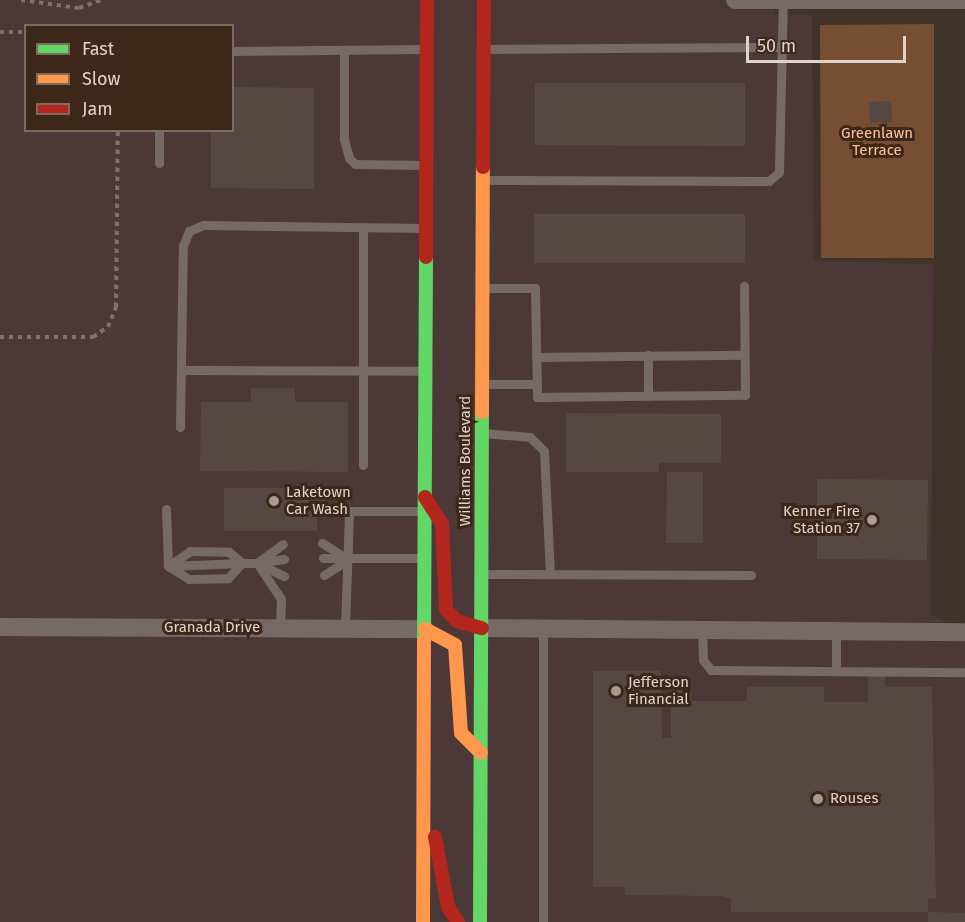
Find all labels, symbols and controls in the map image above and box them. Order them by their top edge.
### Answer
legend [24,24,234,132]
scale bar [749,24,910,62]
text: 50 m [757,35,796,57]
text: Fast [82,38,114,60]
text: Slow [82,68,120,90]
text: Jam [82,98,113,120]
park label: Greenlawn Terrace [841,124,913,159]
street label: Williams Boulevard [457,396,475,526]
place label: Laketown Car Wash [286,483,351,518]
marker: Laketown Car Wash [267,494,281,508]
place label: Kenner Fire Station 37 [783,502,860,537]
marker: Kenner Fire Station 37 [865,513,879,527]
street label: Granada Drive [164,619,260,637]
place label: Jefferson Financial [628,673,689,708]
marker: Jefferson Financial [609,684,623,698]
place label: Rouses [830,790,879,808]
marker: Rouses [811,792,825,806]

